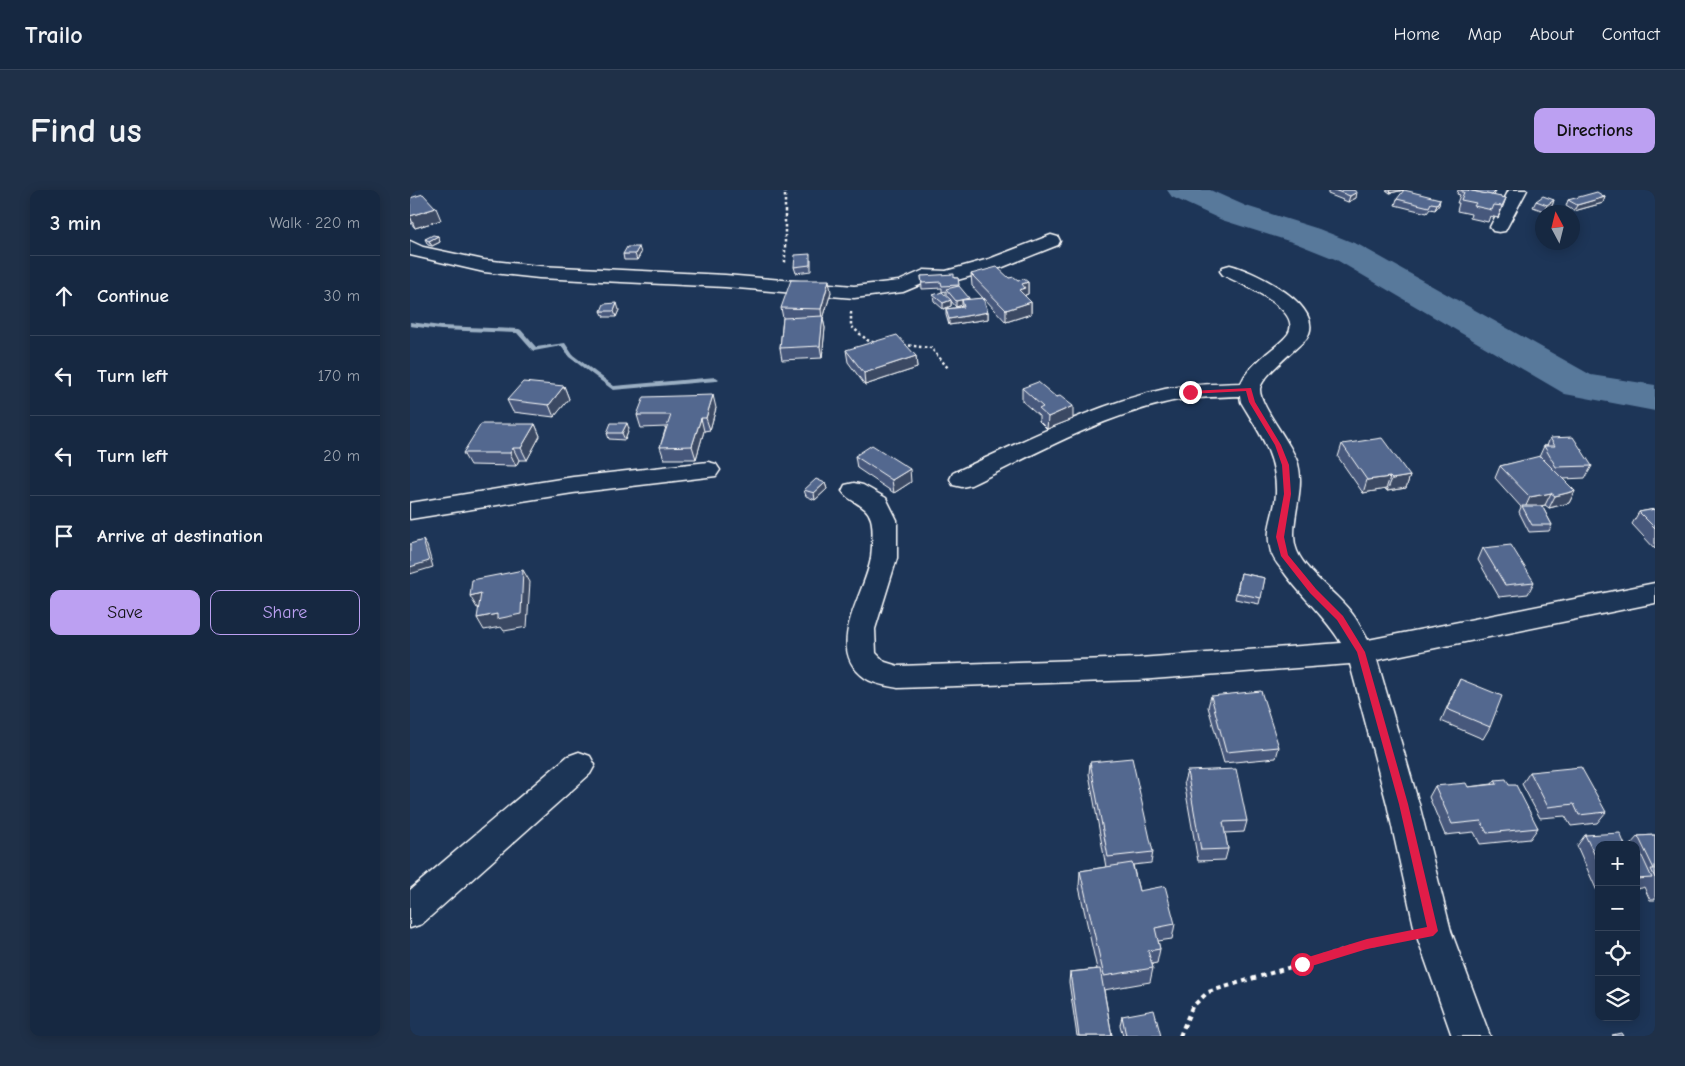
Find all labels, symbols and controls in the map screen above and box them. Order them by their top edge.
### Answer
text: Trailo [25,21,83,49]
text: Home [1393,24,1440,45]
text: Map [1468,24,1502,45]
text: About [1530,24,1574,45]
text: Contact [1602,24,1660,45]
button: Directions [1534,108,1655,153]
text: Find us [30,110,142,151]
north arrow [1535,205,1580,250]
text: 3 min [50,211,101,235]
text: Walk · 220 m [269,214,360,232]
icon: ahead [50,282,78,310]
text: Continue [97,285,169,307]
text: 30 m [324,287,360,305]
icon: left [50,362,78,390]
text: Turn left [97,365,168,387]
text: 170 m [318,367,360,385]
route end [1179,381,1202,404]
icon: left [50,442,78,470]
text: Turn left [97,445,168,467]
text: 20 m [323,447,360,465]
icon: arrive [50,522,78,550]
text: Arrive at destination [97,525,263,547]
button: Save [50,590,200,635]
button: Share [210,590,360,635]
map controls [1595,841,1640,1021]
button: + [1595,841,1640,886]
button: − [1595,886,1640,931]
button: locate [1595,931,1640,976]
route start [1291,953,1314,976]
button: layers [1595,976,1640,1021]

